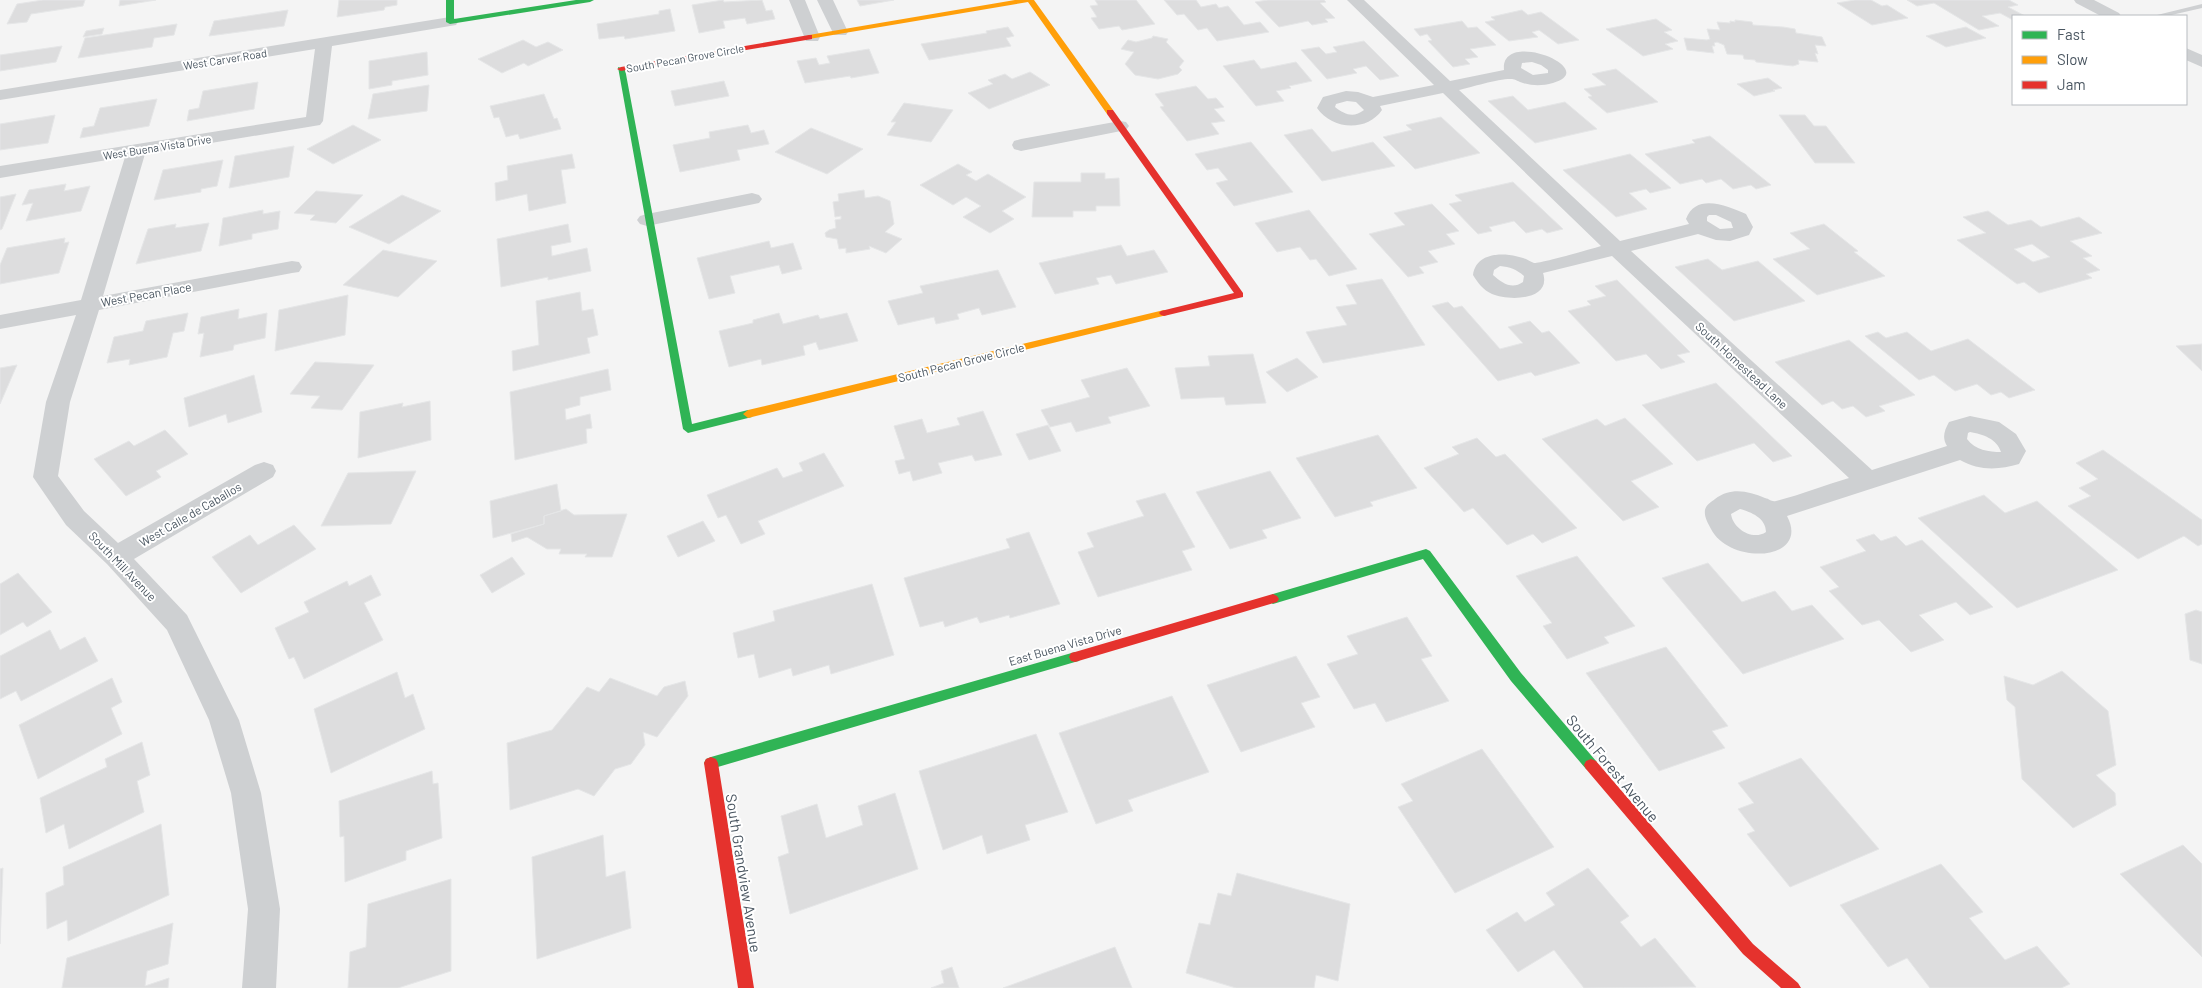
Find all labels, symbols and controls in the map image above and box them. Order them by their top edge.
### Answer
legend [2012,15,2187,105]
text: Fast [2057,25,2085,43]
street label: South Pecan Grove Circle [625,41,745,75]
street label: West Carver Road [182,46,268,72]
text: Slow [2057,50,2088,68]
text: Jam [2057,75,2086,93]
street label: West Buena Vista Drive [102,132,212,162]
street label: West Pecan Place [100,279,192,309]
street label: South Homestead Lane [1693,319,1791,411]
street label: South Pecan Grove Circle [896,339,1026,385]
street label: West Calle de Caballos [136,479,244,549]
street label: South Mill Avenue [86,528,160,604]
street label: East Buena Vista Drive [1007,622,1123,668]
street label: South Forest Avenue [1563,711,1663,825]
street label: South Grandview Avenue [723,792,765,954]

